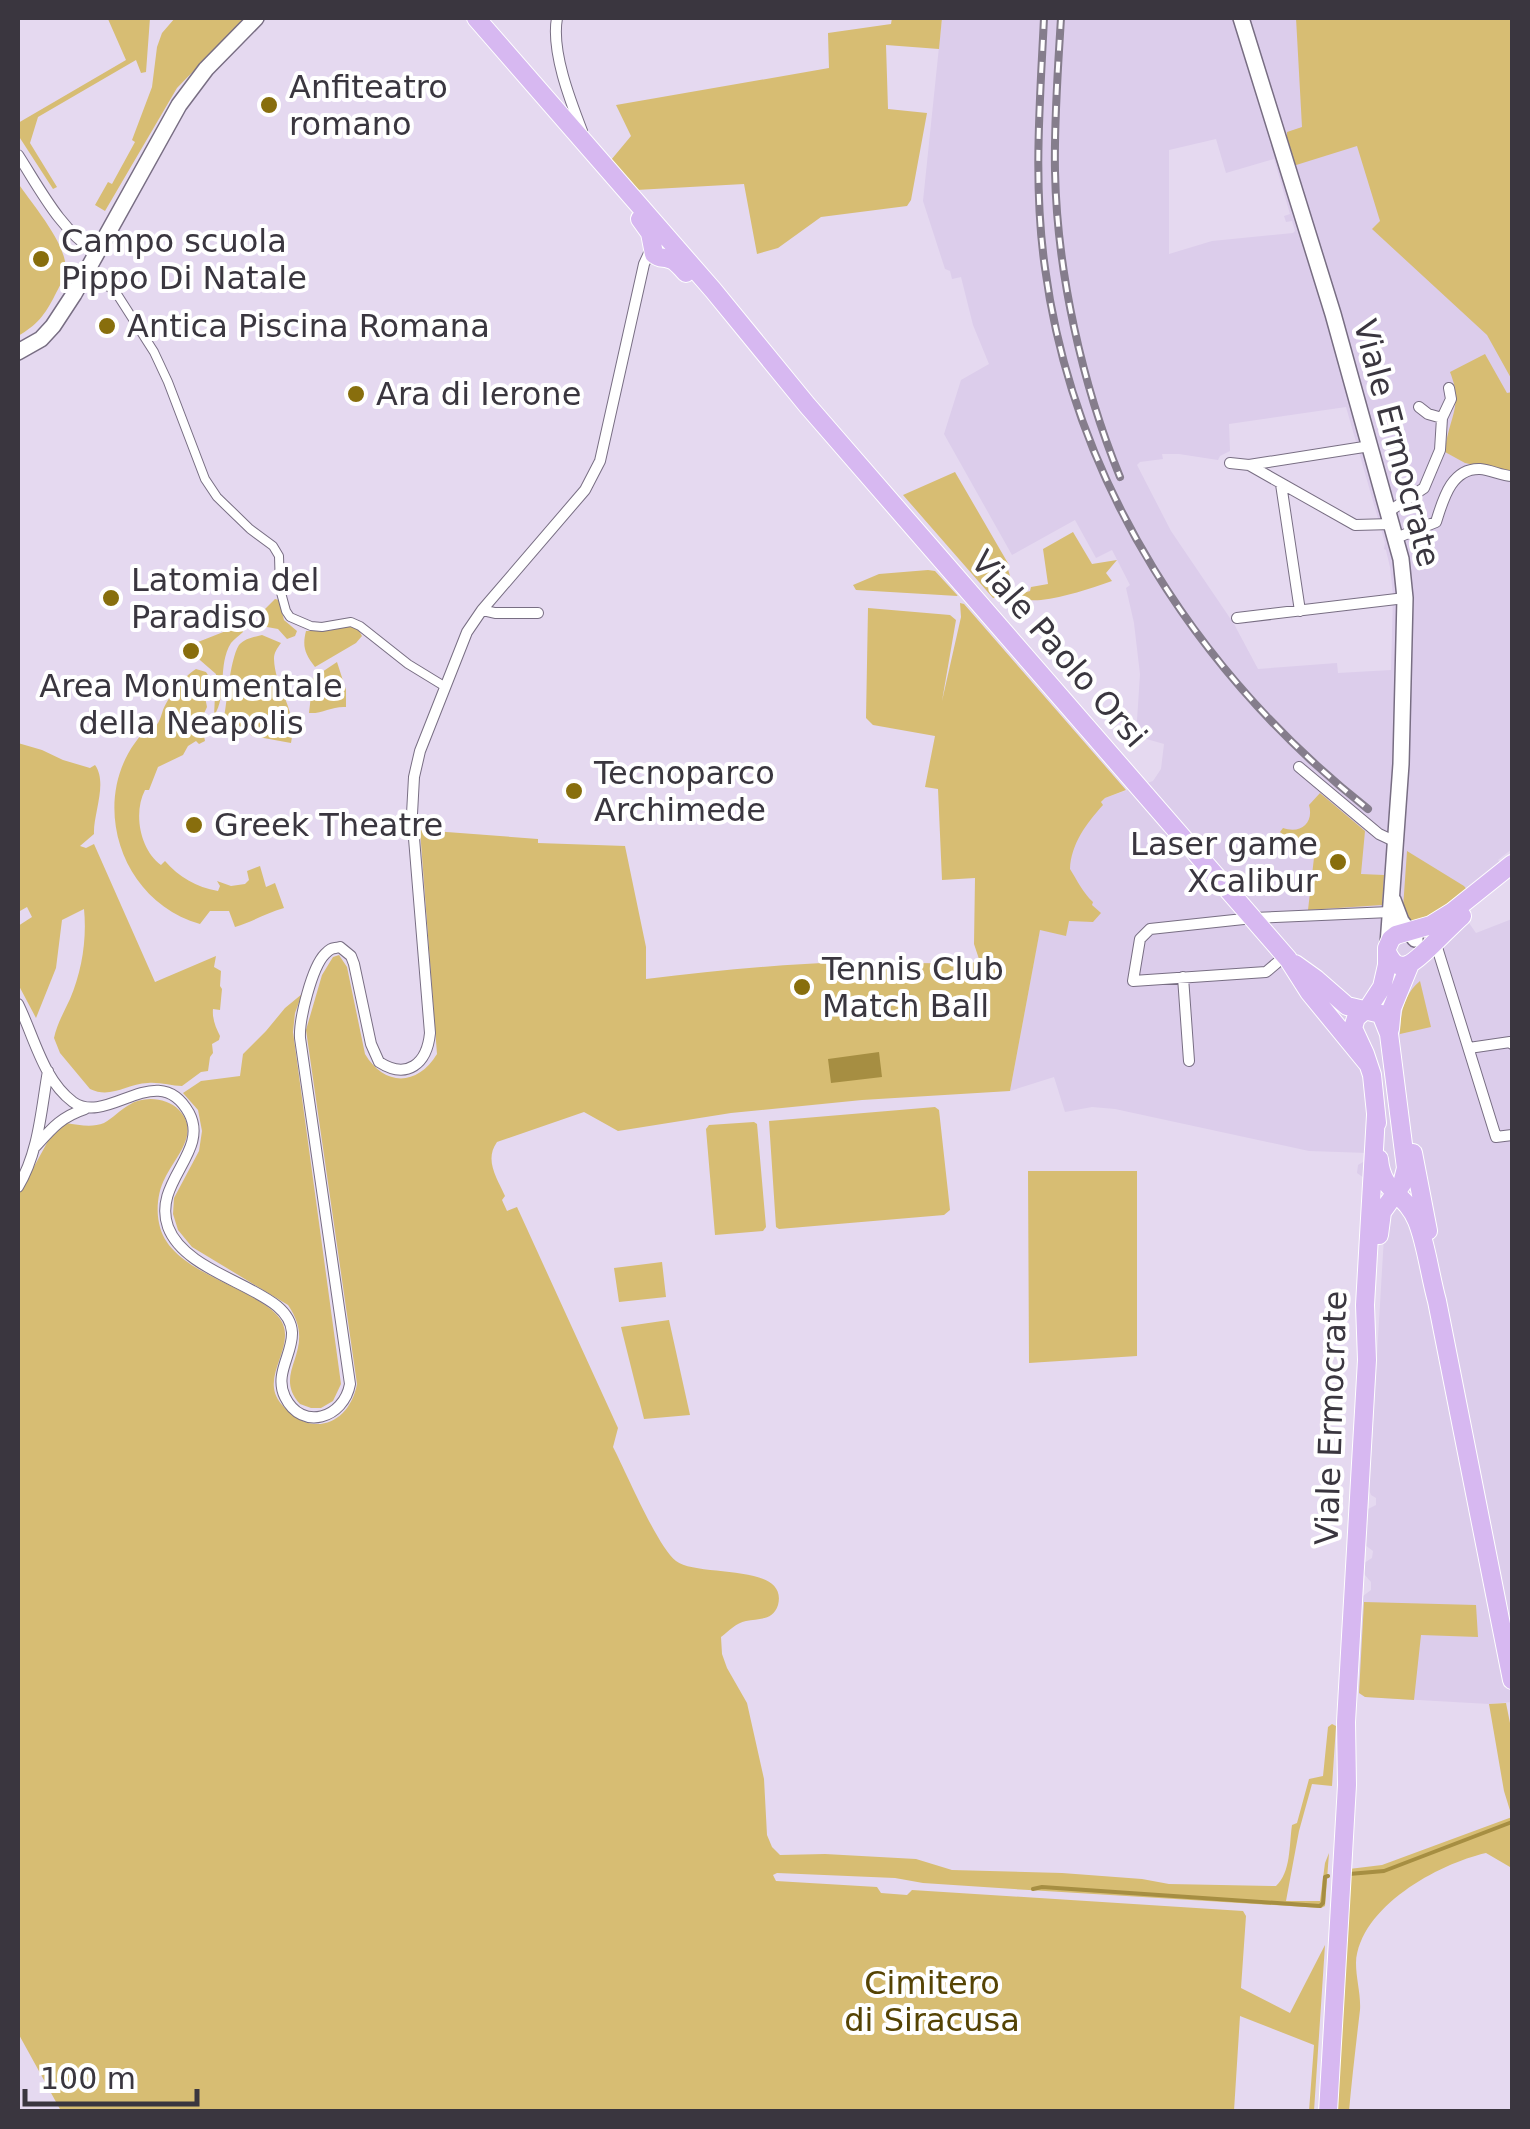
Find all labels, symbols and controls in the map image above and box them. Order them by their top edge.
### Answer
place label: Anfiteatro romano [289,68,448,143]
marker: Anfiteatro romano [258,94,280,116]
place label: Campo scuola Pippo Di Natale [61,222,307,297]
marker: Campo scuola Pippo Di Natale [30,248,52,270]
place label: Antica Piscina Romana [127,307,490,345]
marker: Antica Piscina Romana [96,315,118,337]
street label: Viale Ermocrate [1346,315,1448,571]
place label: Ara di Ierone [376,375,581,413]
marker: Ara di Ierone [345,383,367,405]
street label: Viale Paolo Orsi [963,543,1155,755]
place label: Latomia del Paradiso [131,561,319,636]
marker: Latomia del Paradiso [100,587,122,609]
marker: Area Monumentale della Neapolis [180,640,202,662]
place label: Area Monumentale della Neapolis [39,667,343,742]
place label: Tecnoparco Archimede [593,754,775,829]
marker: Tecnoparco Archimede [563,780,585,802]
place label: Greek Theatre [214,806,443,844]
marker: Greek Theatre [183,814,205,836]
place label: Laser game Xcalibur [1130,825,1319,900]
marker: Laser game Xcalibur [1327,851,1349,873]
place label: Tennis Club Match Ball [821,950,1004,1025]
marker: Tennis Club Match Ball [791,976,813,998]
street label: Viale Ermocrate [1308,1290,1354,1546]
park label: Cimitero di Siracusa [844,1964,1020,2039]
scale bar [25,2044,198,2106]
text: 100 m [40,2061,136,2096]

